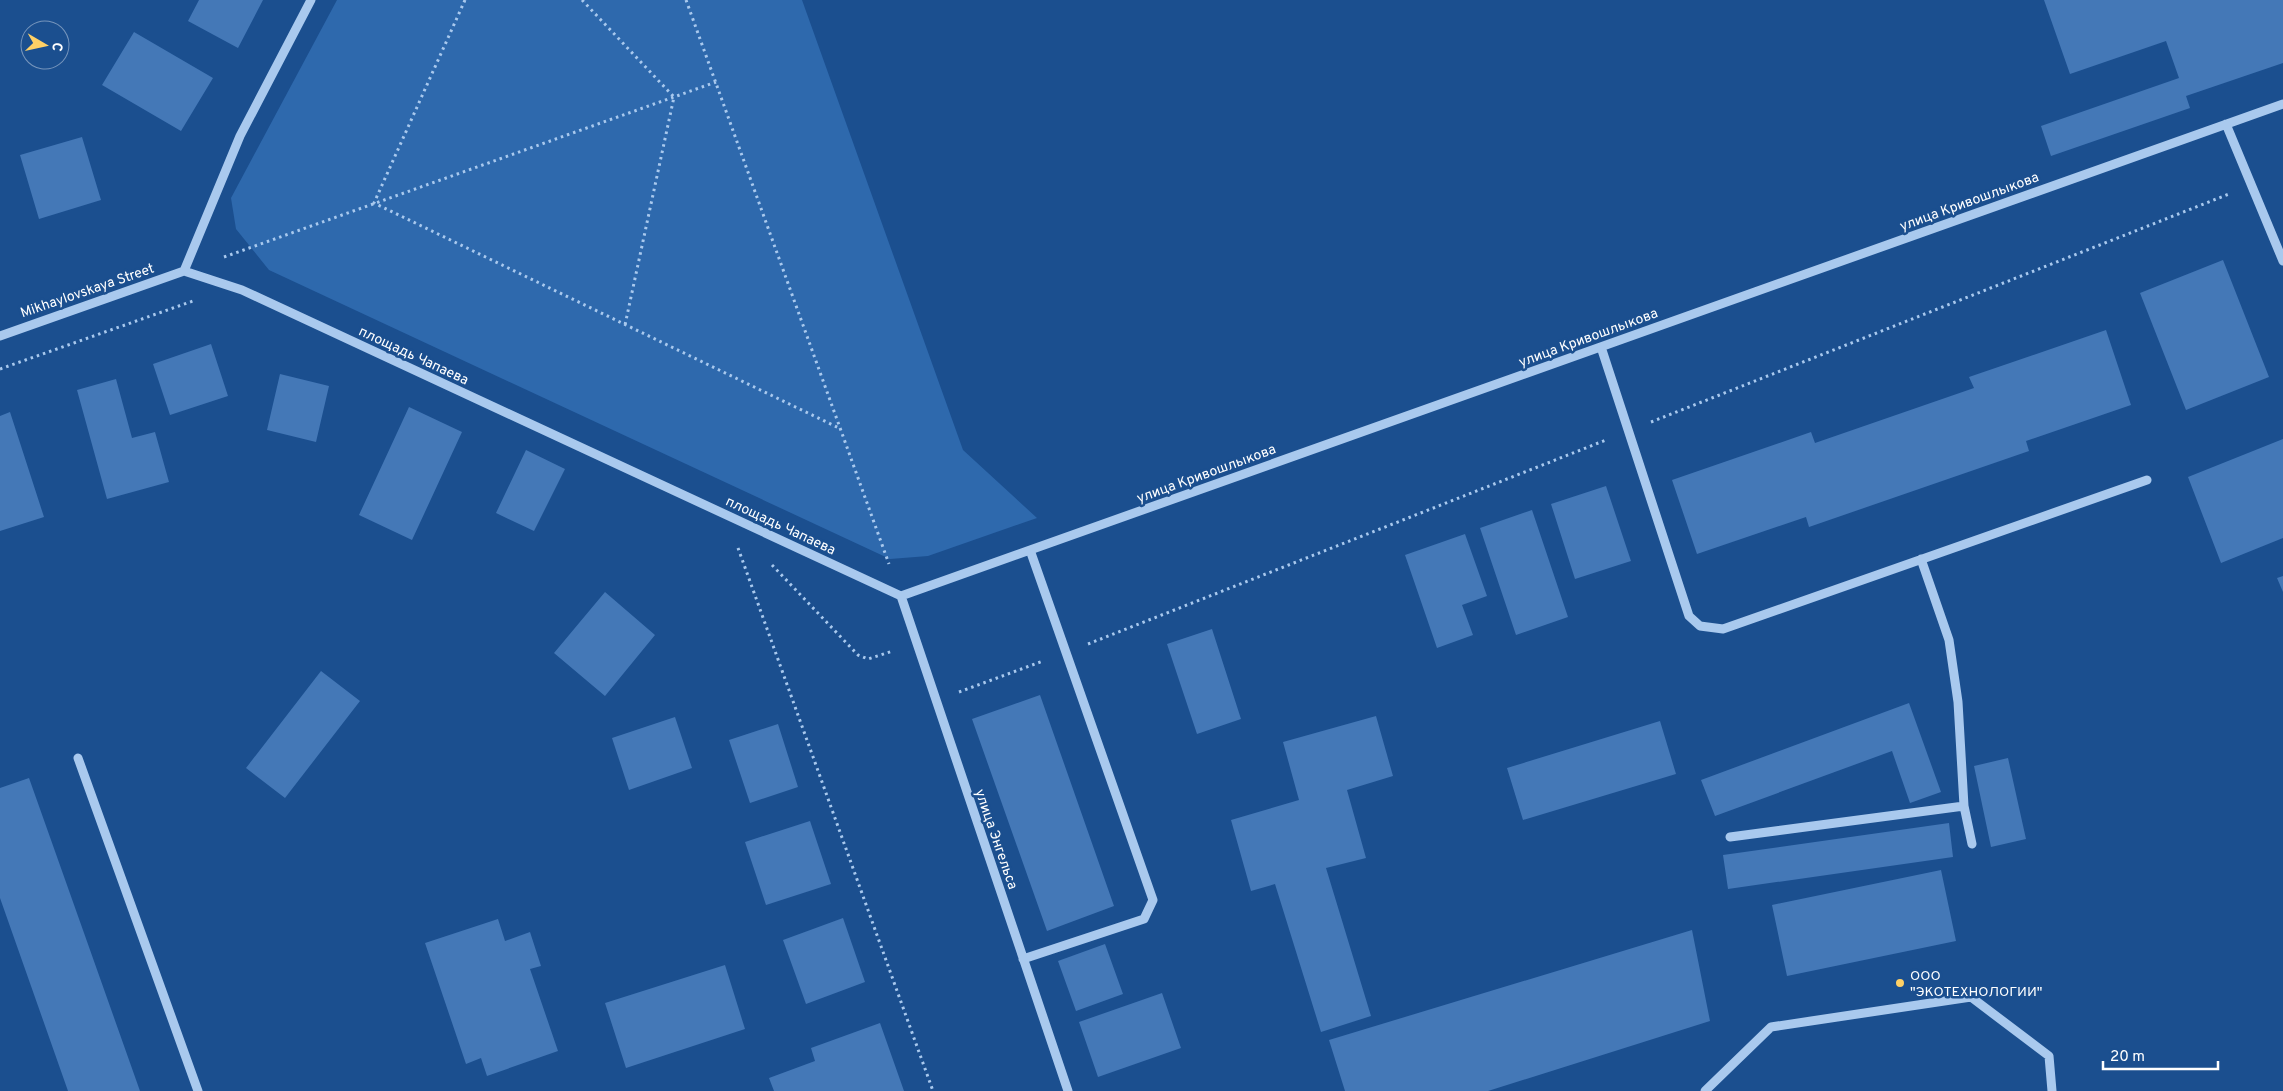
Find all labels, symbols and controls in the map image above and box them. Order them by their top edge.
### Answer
north arrow [20,20,70,70]
text: С [47,41,65,53]
street label: улица Кривошлыкова [1898,169,2041,236]
street label: Mikhaylovskaya Street [18,261,157,322]
street label: улица Кривошлыкова [1517,305,1660,372]
street label: площадь Чапаева [356,323,471,389]
street label: улица Кривошлыкова [1135,441,1278,508]
street label: площадь Чапаева [723,493,838,559]
street label: улица Энгельса [970,787,1021,892]
place label: ООО "ЭКОТЕХНОЛОГИИ" [1910,968,2042,1001]
marker: ООО "ЭКОТЕХНОЛОГИИ" [1894,977,1906,989]
scale bar [2103,1038,2218,1070]
text: 20 m [2110,1048,2145,1067]

